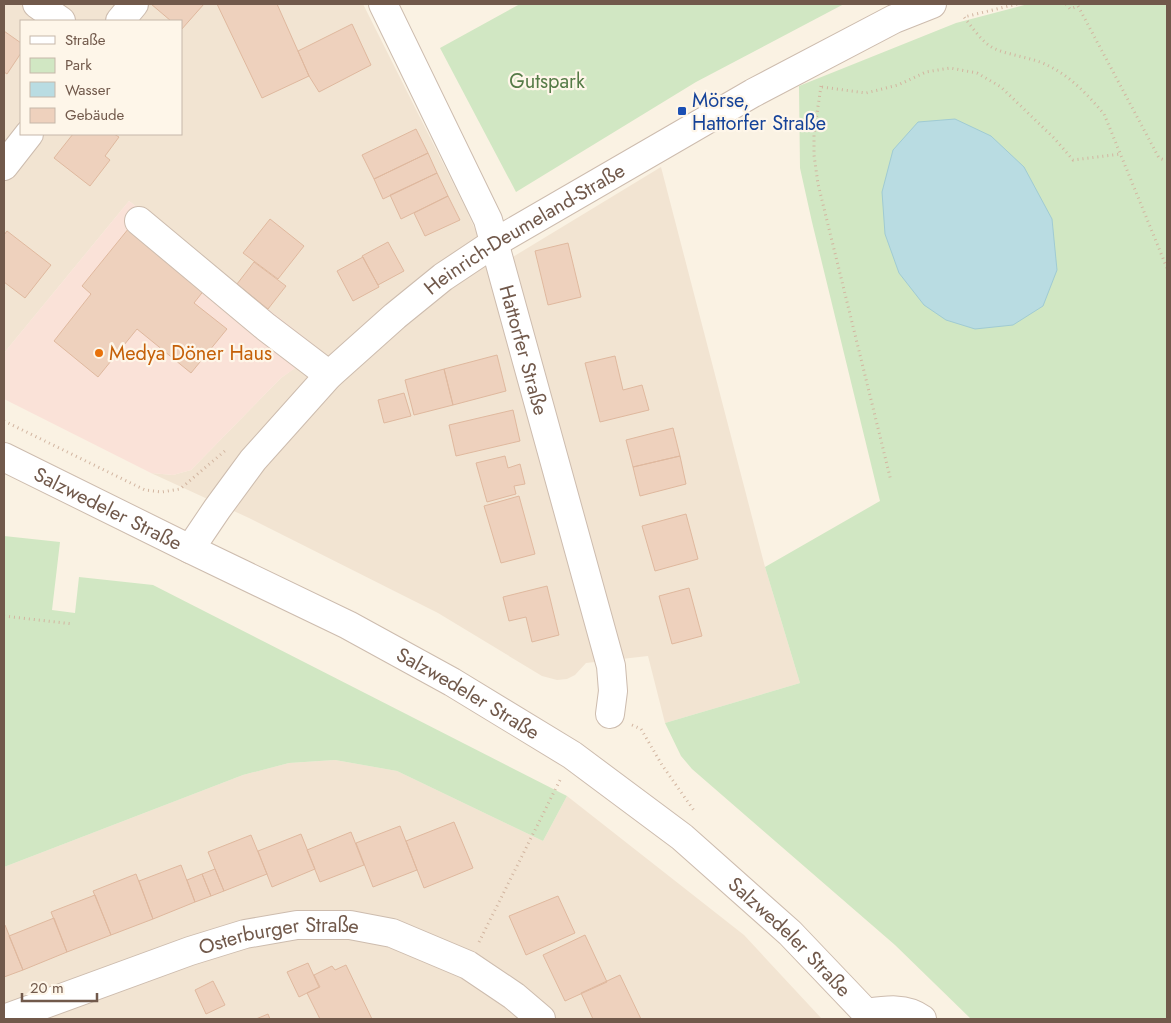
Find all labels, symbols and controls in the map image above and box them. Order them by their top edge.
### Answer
legend [20,20,182,135]
text: Straße [65,29,106,51]
text: Park [65,54,92,76]
park label: Gutspark [509,67,585,96]
text: Wasser [65,79,111,101]
place label: Mörse, Hattorfer Straße [692,86,826,138]
text: Gebäude [65,104,125,126]
marker: Mörse, Hattorfer Straße [676,105,688,117]
street label: Heinrich-Deumeland-Straße [417,156,630,302]
street label: Hattorfer Straße [492,281,556,419]
place label: Medya Döner Haus [109,339,272,368]
marker: Medya Döner Haus [93,347,105,359]
street label: Salzwedeler Straße [29,460,187,557]
street label: Salzwedeler Straße [391,640,545,747]
street label: Salzwedeler Straße [722,870,858,1003]
street label: Osterburger Straße [195,910,362,962]
scale bar [22,970,98,1002]
text: 20 m [30,977,64,999]

